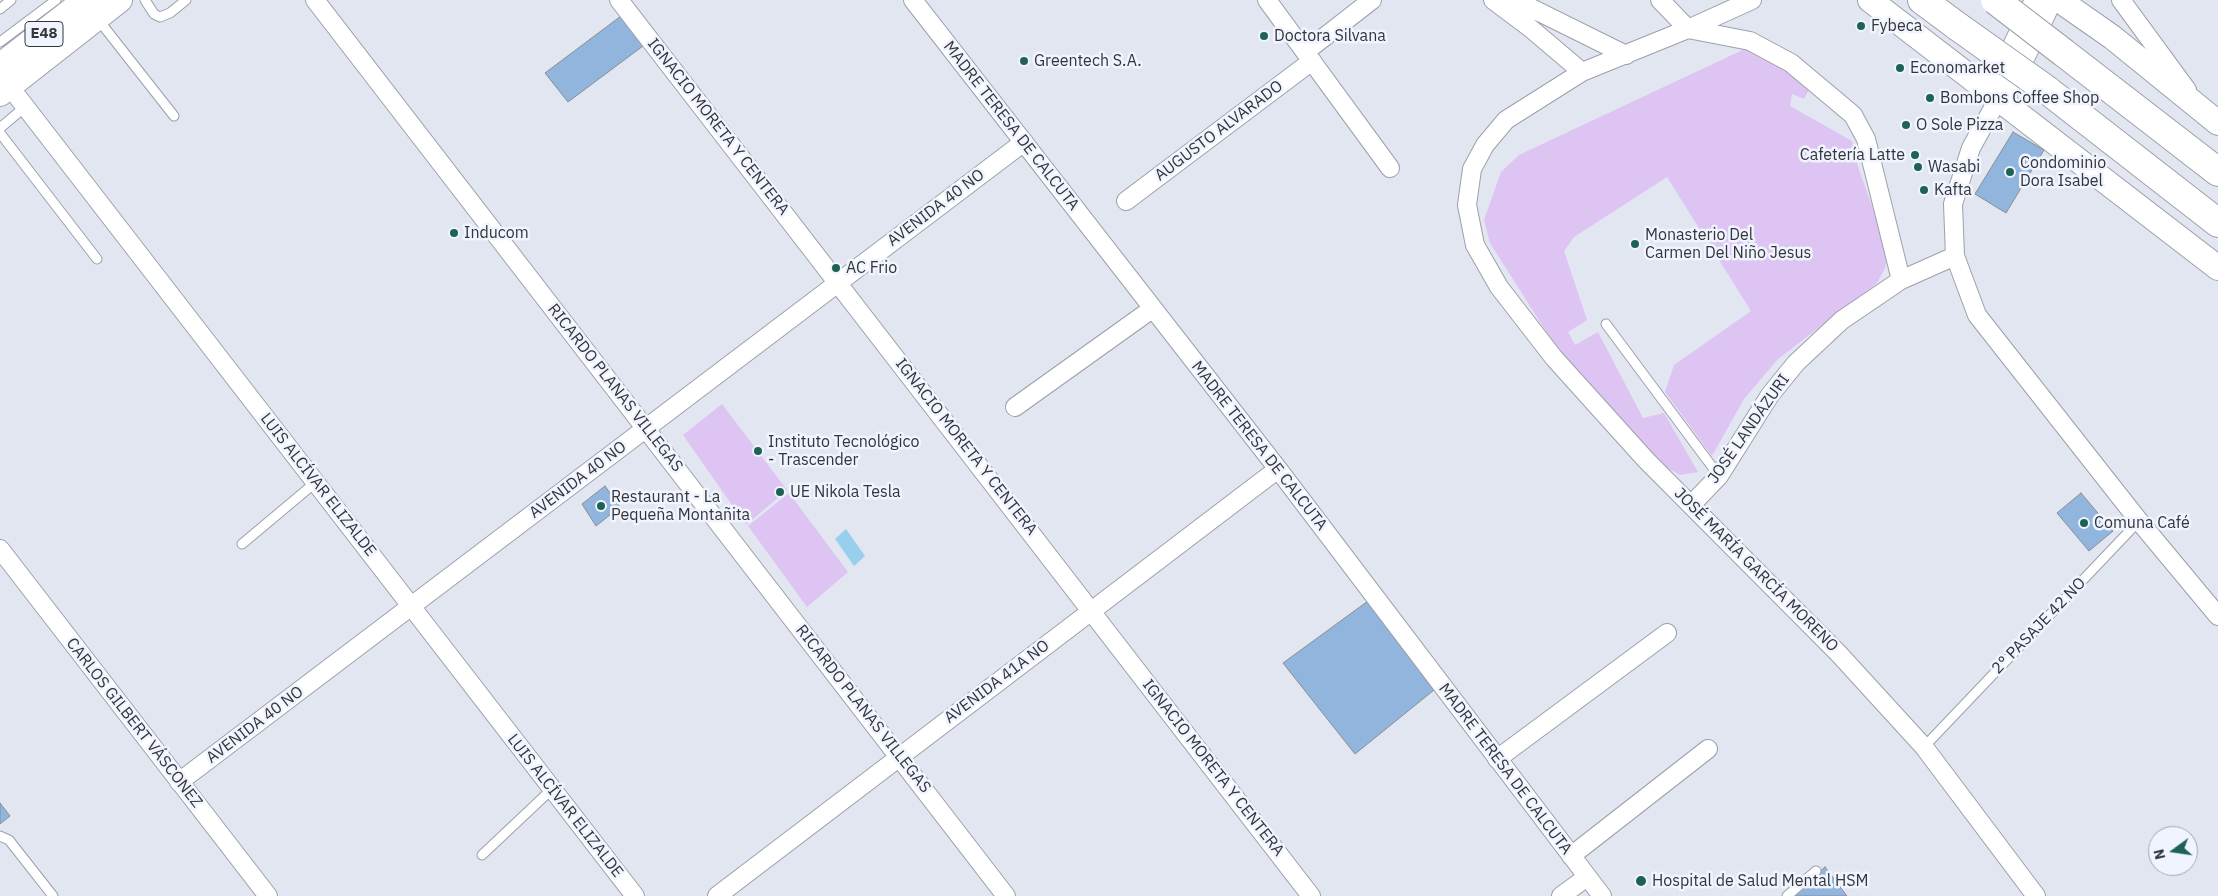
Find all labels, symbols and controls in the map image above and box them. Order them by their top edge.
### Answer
place label: Fybeca [1871,16,1922,36]
marker: Fybeca [1855,20,1867,32]
road number: E48 [25,22,63,46]
place label: Doctora Silvana [1274,26,1386,46]
marker: Doctora Silvana [1258,30,1270,42]
street label: IGNACIO MORETA Y CENTERA [643,35,793,219]
street label: MADRE TERESA DE CALCUTA [939,38,1083,214]
place label: Greentech S.A. [1034,51,1142,71]
marker: Greentech S.A. [1018,55,1030,67]
place label: Economarket [1910,58,2005,78]
marker: Economarket [1894,62,1906,74]
street label: AUGUSTO ALVARADO [1151,77,1287,185]
place label: Bombons Coffee Shop [1940,88,2099,108]
marker: Bombons Coffee Shop [1924,92,1936,104]
place label: O Sole Pizza [1916,115,2003,135]
marker: O Sole Pizza [1900,119,1912,131]
place label: Cafetería Latte [1800,145,1905,165]
marker: Cafetería Latte [1909,149,1921,161]
place label: Condominio Dora Isabel [2020,153,2106,191]
place label: Wasabi [1928,157,1980,177]
marker: Wasabi [1912,161,1924,173]
street label: AVENIDA 40 NO [884,165,988,251]
marker: Condominio Dora Isabel [2004,166,2016,178]
place label: Kafta [1934,180,1972,200]
marker: Kafta [1918,184,1930,196]
place label: Inducom [464,223,529,243]
place label: Monasterio Del Carmen Del Niño Jesus [1645,225,1811,263]
marker: Inducom [448,227,460,239]
marker: Monasterio Del Carmen Del Niño Jesus [1629,238,1641,250]
place label: AC Frio [846,258,897,278]
marker: AC Frio [830,262,842,274]
street label: RICARDO PLANAS VILLEGAS [543,300,687,476]
street label: IGNACIO MORETA Y CENTERA [891,355,1041,539]
street label: MADRE TERESA DE CALCUTA [1187,358,1331,534]
street label: JOSÉ LANDÁZURI [1704,371,1794,487]
street label: LUIS ALCÍVAR ELIZALDE [256,409,380,561]
place label: Instituto Tecnológico - Trascender [768,432,919,470]
street label: AVENIDA 40 NO [526,437,630,523]
marker: Instituto Tecnológico - Trascender [752,445,764,457]
place label: UE Nikola Tesla [790,482,901,502]
street label: JOSÉ MARÍA GARCÍA MORENO [1670,484,1842,656]
marker: UE Nikola Tesla [774,486,786,498]
place label: Restaurant - La Pequeña Montañita [611,487,750,525]
marker: Restaurant - La Pequeña Montañita [595,500,607,512]
place label: Comuna Café [2094,513,2190,533]
marker: Comuna Café [2078,517,2090,529]
street label: 2° PASAJE 42 NO [1988,574,2090,678]
street label: RICARDO PLANAS VILLEGAS [791,621,935,797]
street label: CARLOS GILBERT VÁSCONEZ [62,634,206,812]
street label: AVENIDA 41A NO [941,636,1053,728]
street label: IGNACIO MORETA Y CENTERA [1138,676,1288,860]
street label: MADRE TERESA DE CALCUTA [1434,680,1576,858]
street label: AVENIDA 40 NO [203,682,307,768]
street label: LUIS ALCÍVAR ELIZALDE [503,730,627,882]
north arrow [2148,826,2198,876]
text: N [2149,847,2169,861]
place label: Hospital de Salud Mental HSM [1652,871,1869,891]
marker: Hospital de Salud Mental HSM [1634,874,1648,888]

